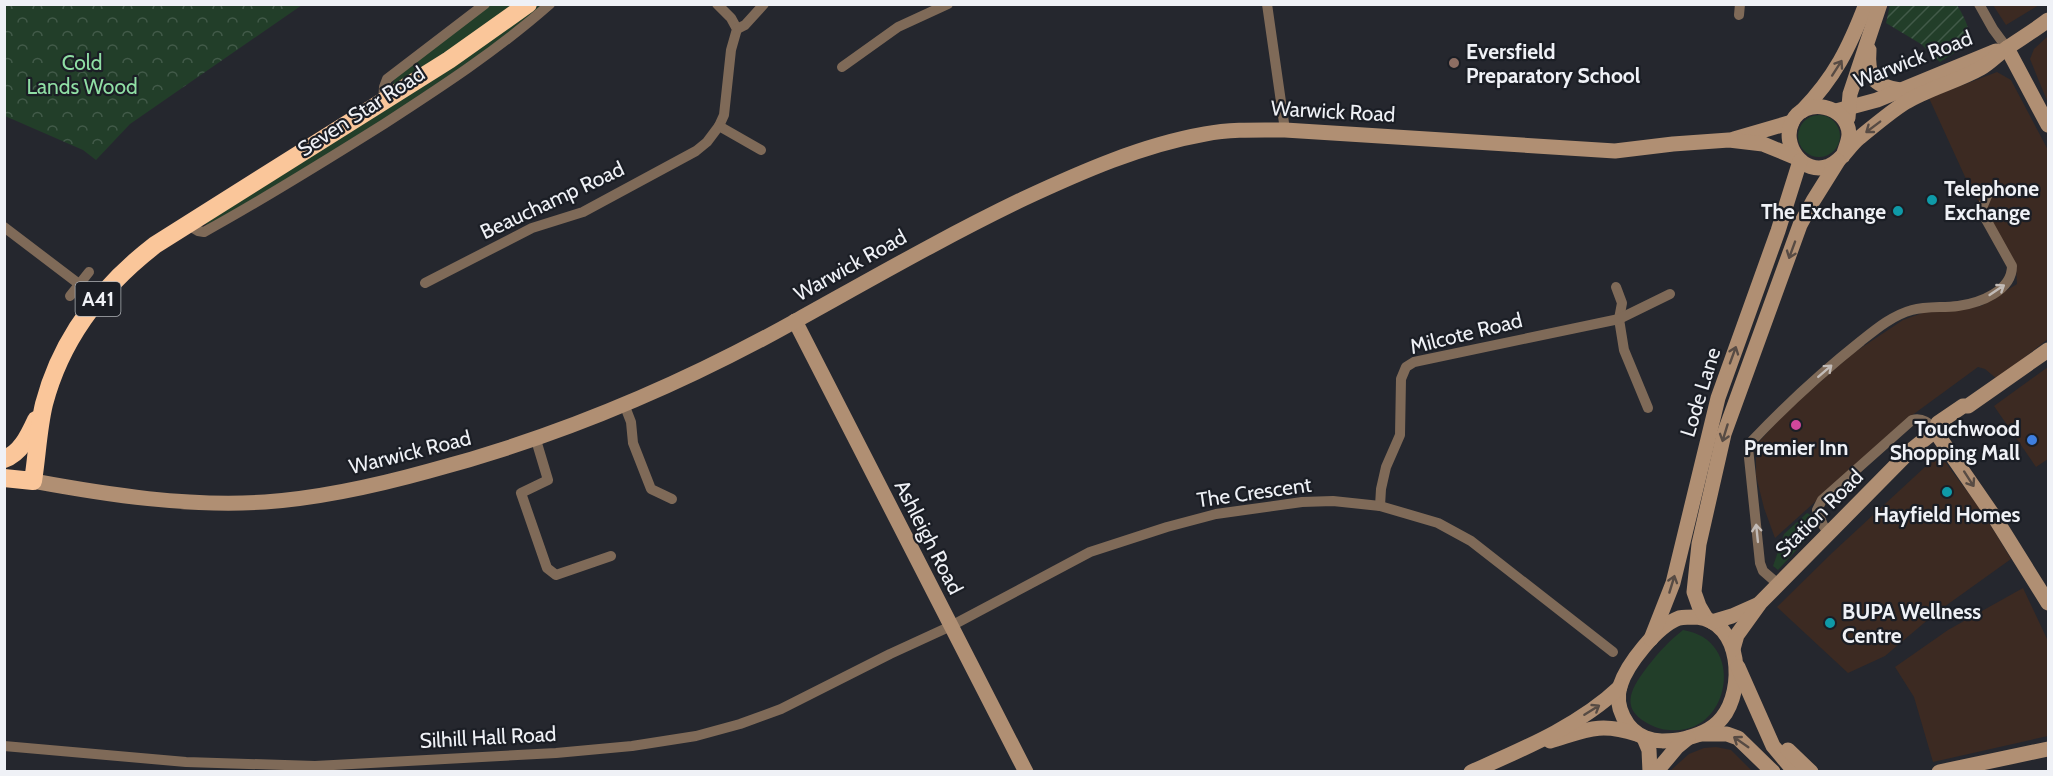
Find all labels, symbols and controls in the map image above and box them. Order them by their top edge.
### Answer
street label: Warwick Road [1850,25,1976,93]
place label: Eversfield Preparatory School [1466,39,1641,88]
park label: Cold Lands Wood [26,50,138,99]
marker: Eversfield Preparatory School [1447,56,1461,70]
one-way arrow [1831,60,1843,76]
street label: Seven Star Road [293,61,429,161]
street label: Warwick Road [1270,95,1396,127]
one-way arrow [1865,121,1881,134]
street label: Beauchamp Road [476,156,628,244]
place label: Telephone Exchange [1944,176,2039,225]
marker: Telephone Exchange [1925,193,1939,207]
place label: The Exchange [1761,199,1886,224]
marker: The Exchange [1891,204,1905,218]
street label: Warwick Road [789,224,911,306]
one-way arrow [1785,240,1796,258]
road number: A41 [76,282,120,316]
one-way arrow [1988,284,2005,297]
street label: Milcote Road [1407,307,1525,359]
street label: Lode Lane [1675,344,1725,440]
one-way arrow [1728,346,1739,365]
one-way arrow [1817,364,1832,378]
place label: Touchwood Shopping Mall [1890,416,2020,465]
marker: Premier Inn [1789,418,1803,432]
one-way arrow [1719,423,1730,442]
street label: Warwick Road [347,425,473,479]
marker: Touchwood Shopping Mall [2025,433,2039,447]
place label: Premier Inn [1744,435,1848,460]
street label: Station Road [1770,464,1868,562]
one-way arrow [1963,470,1975,487]
street label: The Crescent [1195,472,1313,512]
street label: Ashleigh Road [889,476,969,598]
marker: Hayfield Homes [1940,485,1954,499]
place label: Hayfield Homes [1874,502,2020,527]
one-way arrow [1751,523,1762,543]
one-way arrow [1667,575,1678,594]
place label: BUPA Wellness Centre [1842,599,1981,648]
marker: BUPA Wellness Centre [1823,616,1837,630]
one-way arrow [1584,703,1601,716]
street label: Silhill Hall Road [419,721,557,753]
one-way arrow [1734,736,1750,748]

